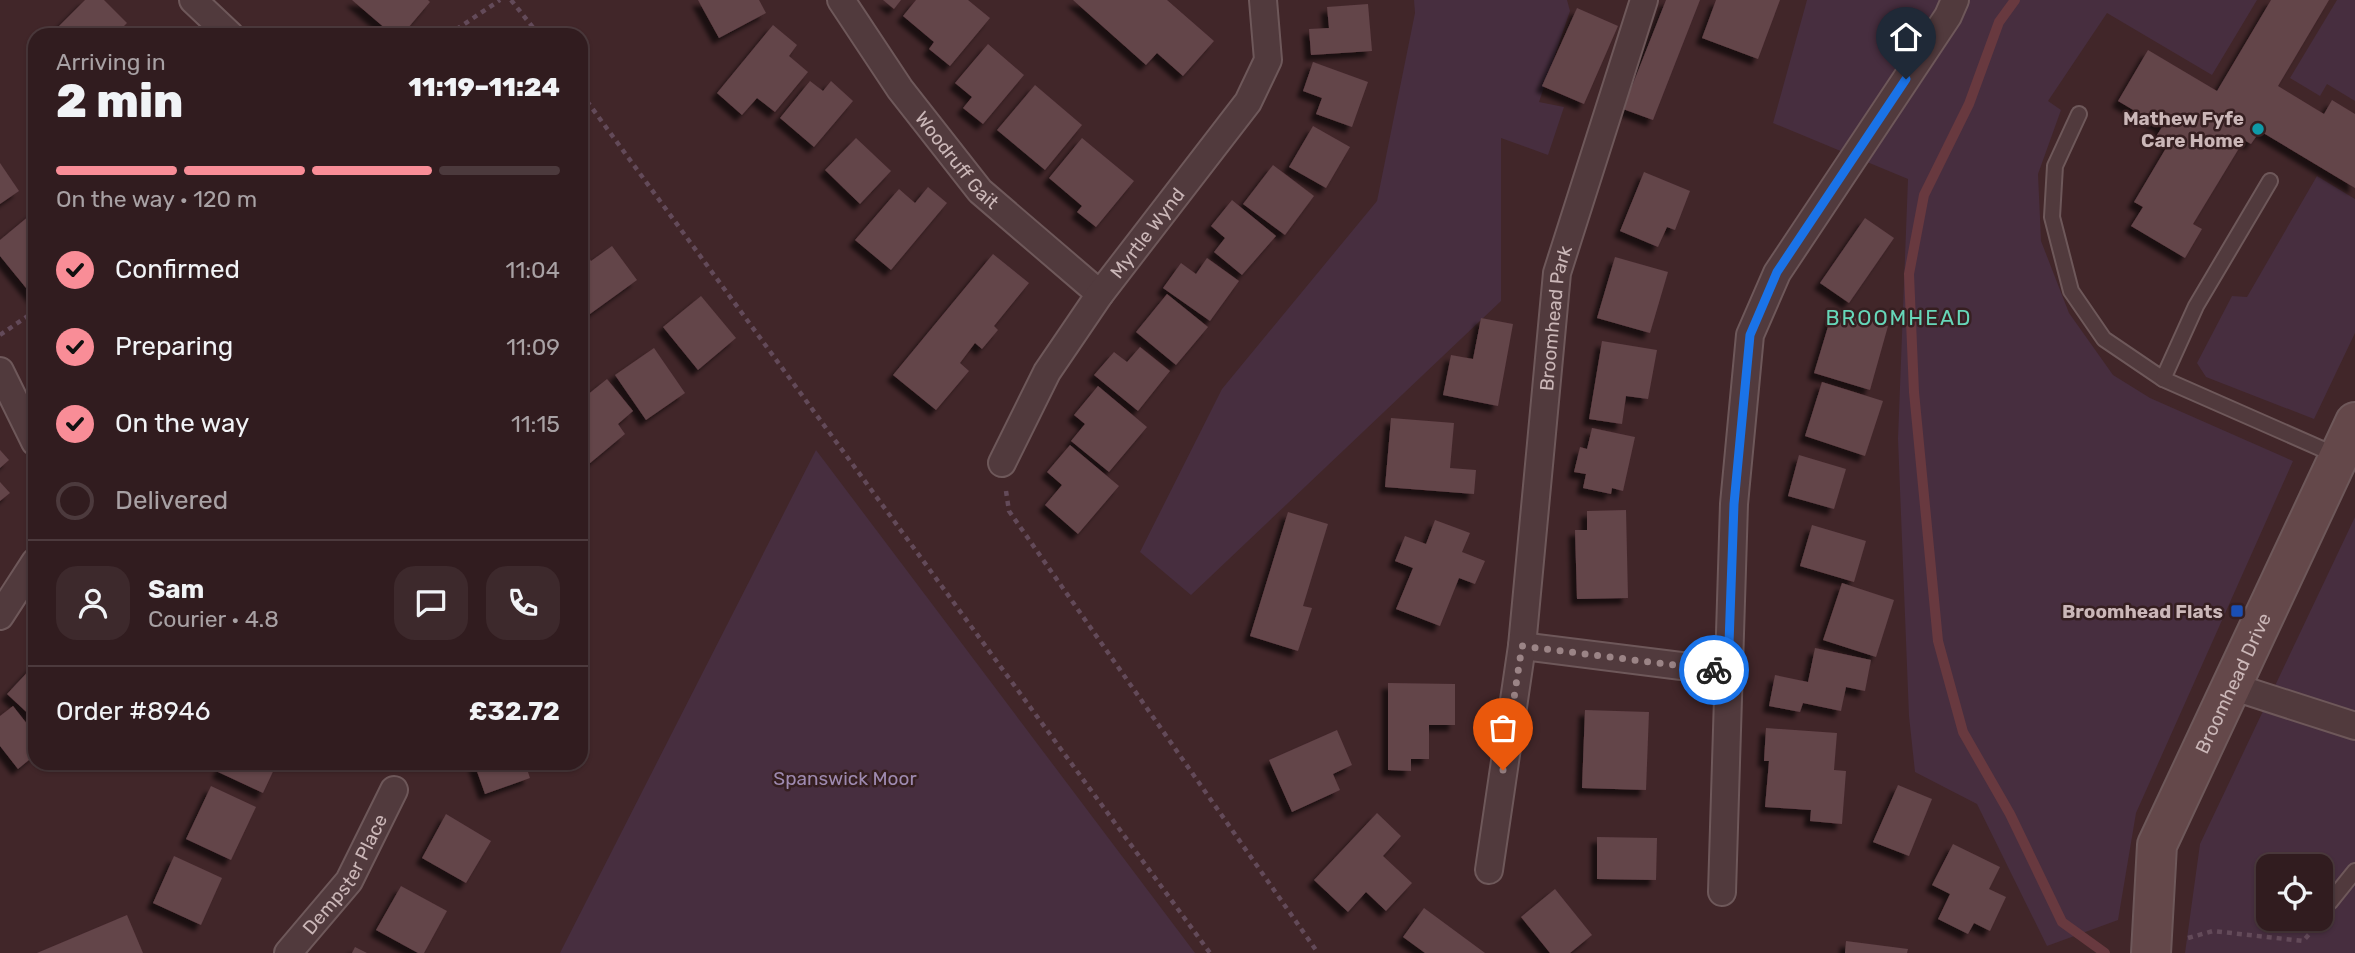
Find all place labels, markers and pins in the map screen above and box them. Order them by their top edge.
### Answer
pin [1876,7,1936,79]
place label: Mathew Fyfe Care Home [2123,107,2244,152]
marker: Mathew Fyfe Care Home [2250,121,2266,137]
place label: Broomhead Flats [2062,600,2223,623]
marker: Broomhead Flats [2229,603,2245,619]
pin [1473,698,1533,770]

